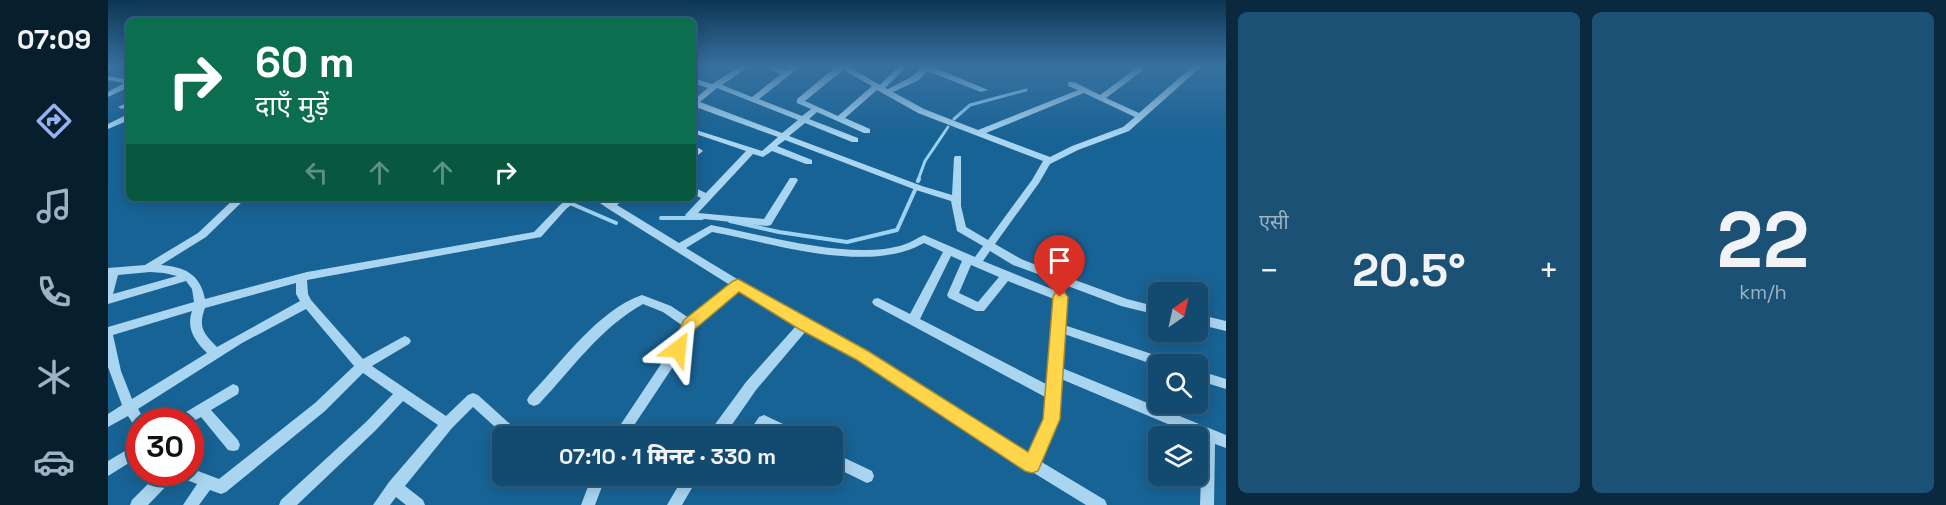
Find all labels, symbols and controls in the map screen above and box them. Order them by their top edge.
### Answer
text: 07:09 [17,22,91,57]
text: 60 m [255,36,355,89]
icon: right [156,42,234,120]
text: दाएँ मुड़ें [255,88,329,123]
icon: directions [33,100,75,142]
icon: left [300,156,333,189]
icon: ahead [363,156,396,189]
icon: ahead [426,156,459,189]
icon: right [489,156,522,189]
icon: music [33,185,75,227]
text: 22 [1717,190,1809,290]
text: एसी [1259,209,1289,235]
pin [1034,235,1085,297]
text: 20.5° [1352,242,1466,299]
icon: arrive [1043,244,1076,277]
text: − [1259,250,1279,292]
text: + [1539,250,1559,292]
icon: phone [33,271,75,313]
text: km/h [1739,279,1787,305]
north arrow [1148,282,1208,342]
map controls [1148,282,1208,486]
position arrow [646,317,710,381]
button: search [1148,354,1208,414]
icon: climate [33,356,75,398]
speed limit sign: 30 [126,408,204,486]
button: layers [1148,426,1208,486]
icon: car [33,441,75,483]
text: 07:10 · 1 मिनट · 330 m [559,442,776,470]

